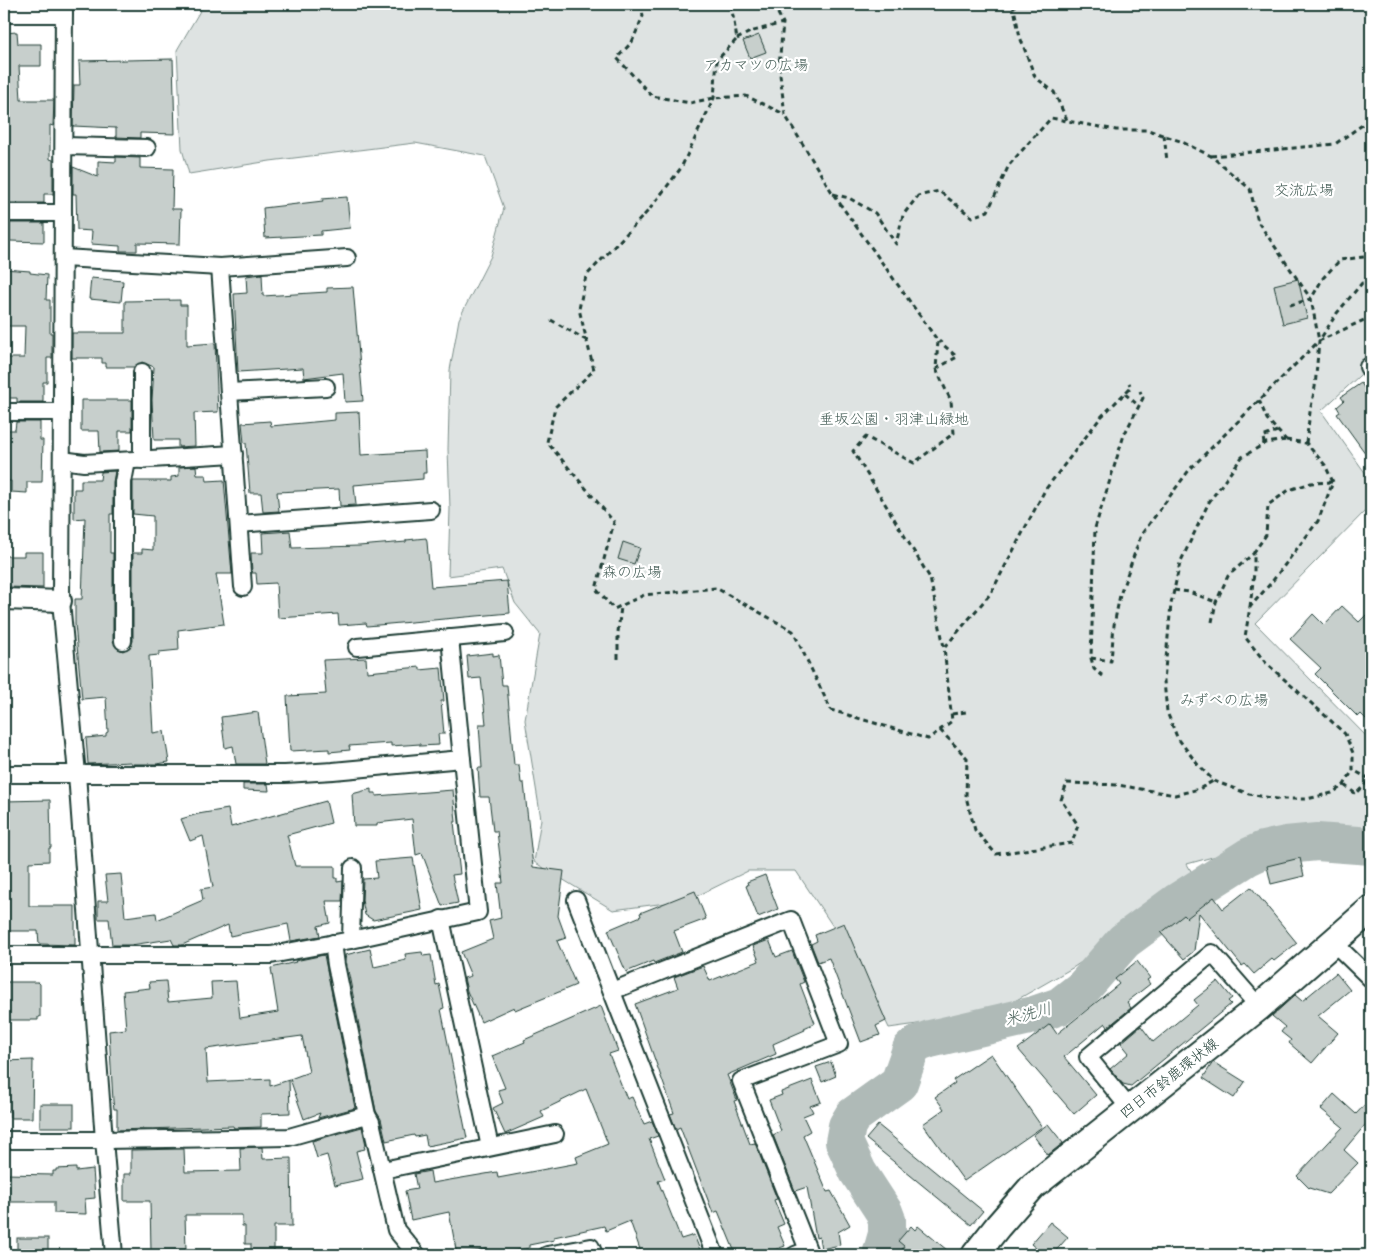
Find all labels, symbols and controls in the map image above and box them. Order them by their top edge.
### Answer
park label: アカマツの広場 [703,52,809,78]
park label: 交流広場 [1274,177,1334,203]
park label: 垂坂公園・羽津山緑地 [819,406,969,432]
park label: 森の広場 [602,559,662,585]
park label: みずべの広場 [1179,687,1269,713]
water label: 米洗川 [1001,994,1055,1034]
street label: 四日市鈴鹿環状線 [1114,1031,1224,1125]

